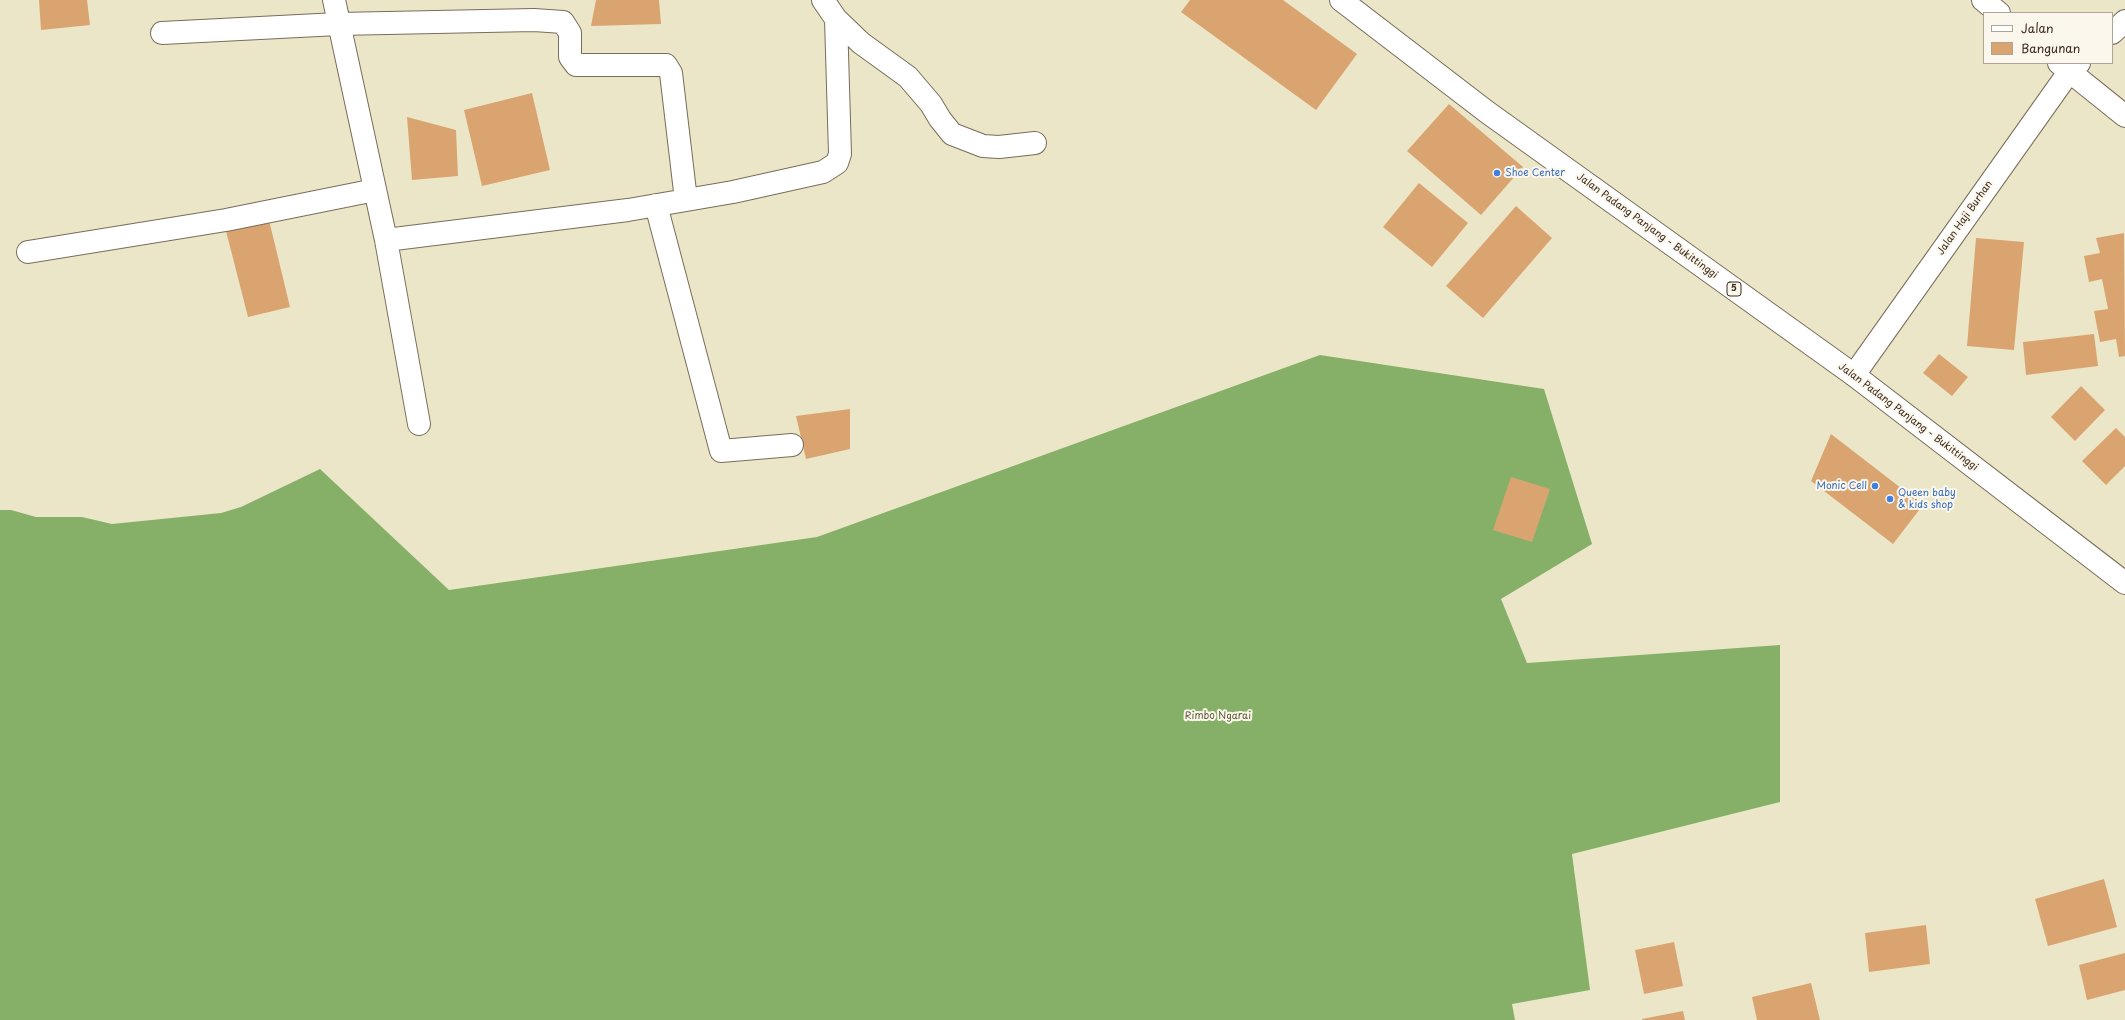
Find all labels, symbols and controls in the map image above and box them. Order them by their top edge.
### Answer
legend [1983,12,2113,64]
text: Jalan [2021,19,2054,37]
text: Bangunan [2021,39,2080,57]
place label: Shoe Center [1505,167,1565,179]
marker: Shoe Center [1492,168,1502,178]
street label: Jalan Padang Panjang - Bukittinggi [1574,171,1720,281]
street label: Jalan Haji Burhan [1935,179,1995,257]
road number: 5 [1727,282,1741,296]
street label: Jalan Padang Panjang - Bukittinggi [1836,361,1980,473]
place label: Monic Cell [1817,480,1867,492]
marker: Monic Cell [1870,481,1880,491]
place label: Queen baby & kids shop [1898,487,1956,510]
marker: Queen baby & kids shop [1885,494,1895,504]
park label: Rimbo Ngarai [1185,710,1251,722]

